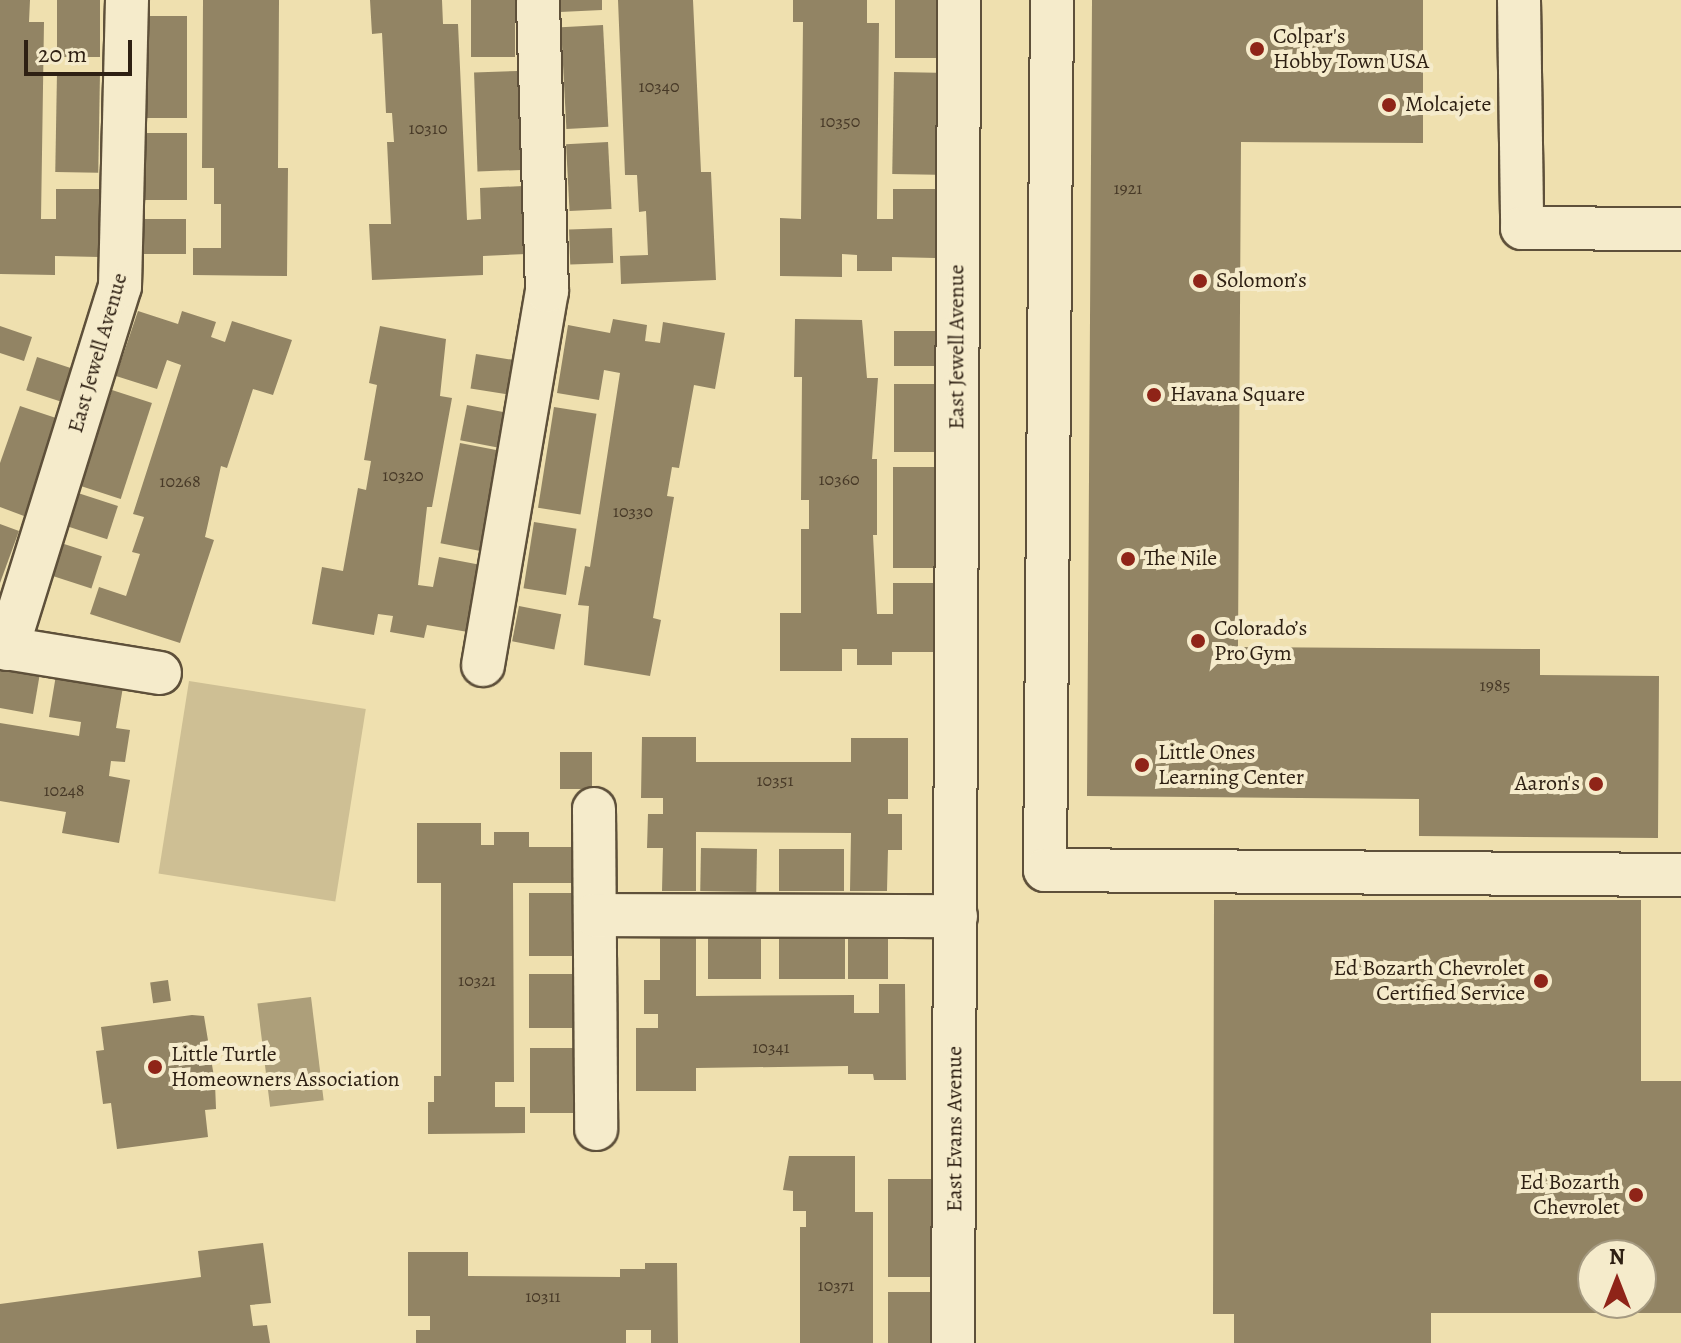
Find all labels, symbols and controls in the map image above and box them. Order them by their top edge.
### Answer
place label: Colpar's Hobby Town USA [1273,23,1429,74]
scale bar [28,24,136,74]
text: 20 m [38,38,87,70]
marker: Colpar's Hobby Town USA [1248,40,1266,58]
house number: 10340 [639,75,679,97]
place label: Molcajete [1405,92,1491,118]
marker: Molcajete [1380,96,1398,114]
house number: 10350 [820,110,860,132]
house number: 10310 [409,117,447,139]
house number: 1921 [1113,177,1143,199]
street label: East Jewell Avenue [944,264,970,430]
place label: Solomon’s [1216,268,1307,294]
street label: East Jewell Avenue [63,270,133,436]
marker: Solomon’s [1191,272,1209,290]
place label: Havana Square [1170,382,1305,408]
marker: Havana Square [1145,386,1163,404]
house number: 10320 [382,464,424,486]
house number: 10360 [818,468,860,490]
house number: 10268 [159,470,201,492]
house number: 10330 [613,500,653,522]
place label: The Nile [1144,546,1217,572]
marker: The Nile [1119,550,1137,568]
place label: Colorado’s Pro Gym [1214,615,1307,666]
marker: Colorado’s Pro Gym [1189,632,1207,650]
house number: 1985 [1480,674,1510,696]
place label: Little Ones Learning Center [1158,739,1304,790]
marker: Little Ones Learning Center [1133,756,1151,774]
house number: 10351 [756,769,794,791]
place label: Aaron's [1515,771,1580,797]
marker: Aaron's [1587,775,1605,793]
house number: 10248 [43,779,85,801]
place label: Ed Bozarth Chevrolet Certified Service [1334,955,1525,1006]
house number: 10321 [458,969,496,991]
marker: Ed Bozarth Chevrolet Certified Service [1532,972,1550,990]
house number: 10341 [752,1036,790,1058]
place label: Little Turtle Homeowners Association [171,1041,400,1092]
street label: East Evans Avenue [942,1046,968,1212]
marker: Little Turtle Homeowners Association [146,1058,164,1076]
place label: Ed Bozarth Chevrolet [1520,1169,1620,1220]
marker: Ed Bozarth Chevrolet [1627,1186,1645,1204]
north arrow [1577,1239,1657,1319]
text: N [1609,1242,1625,1272]
house number: 10371 [818,1274,854,1296]
house number: 10311 [525,1285,561,1307]

